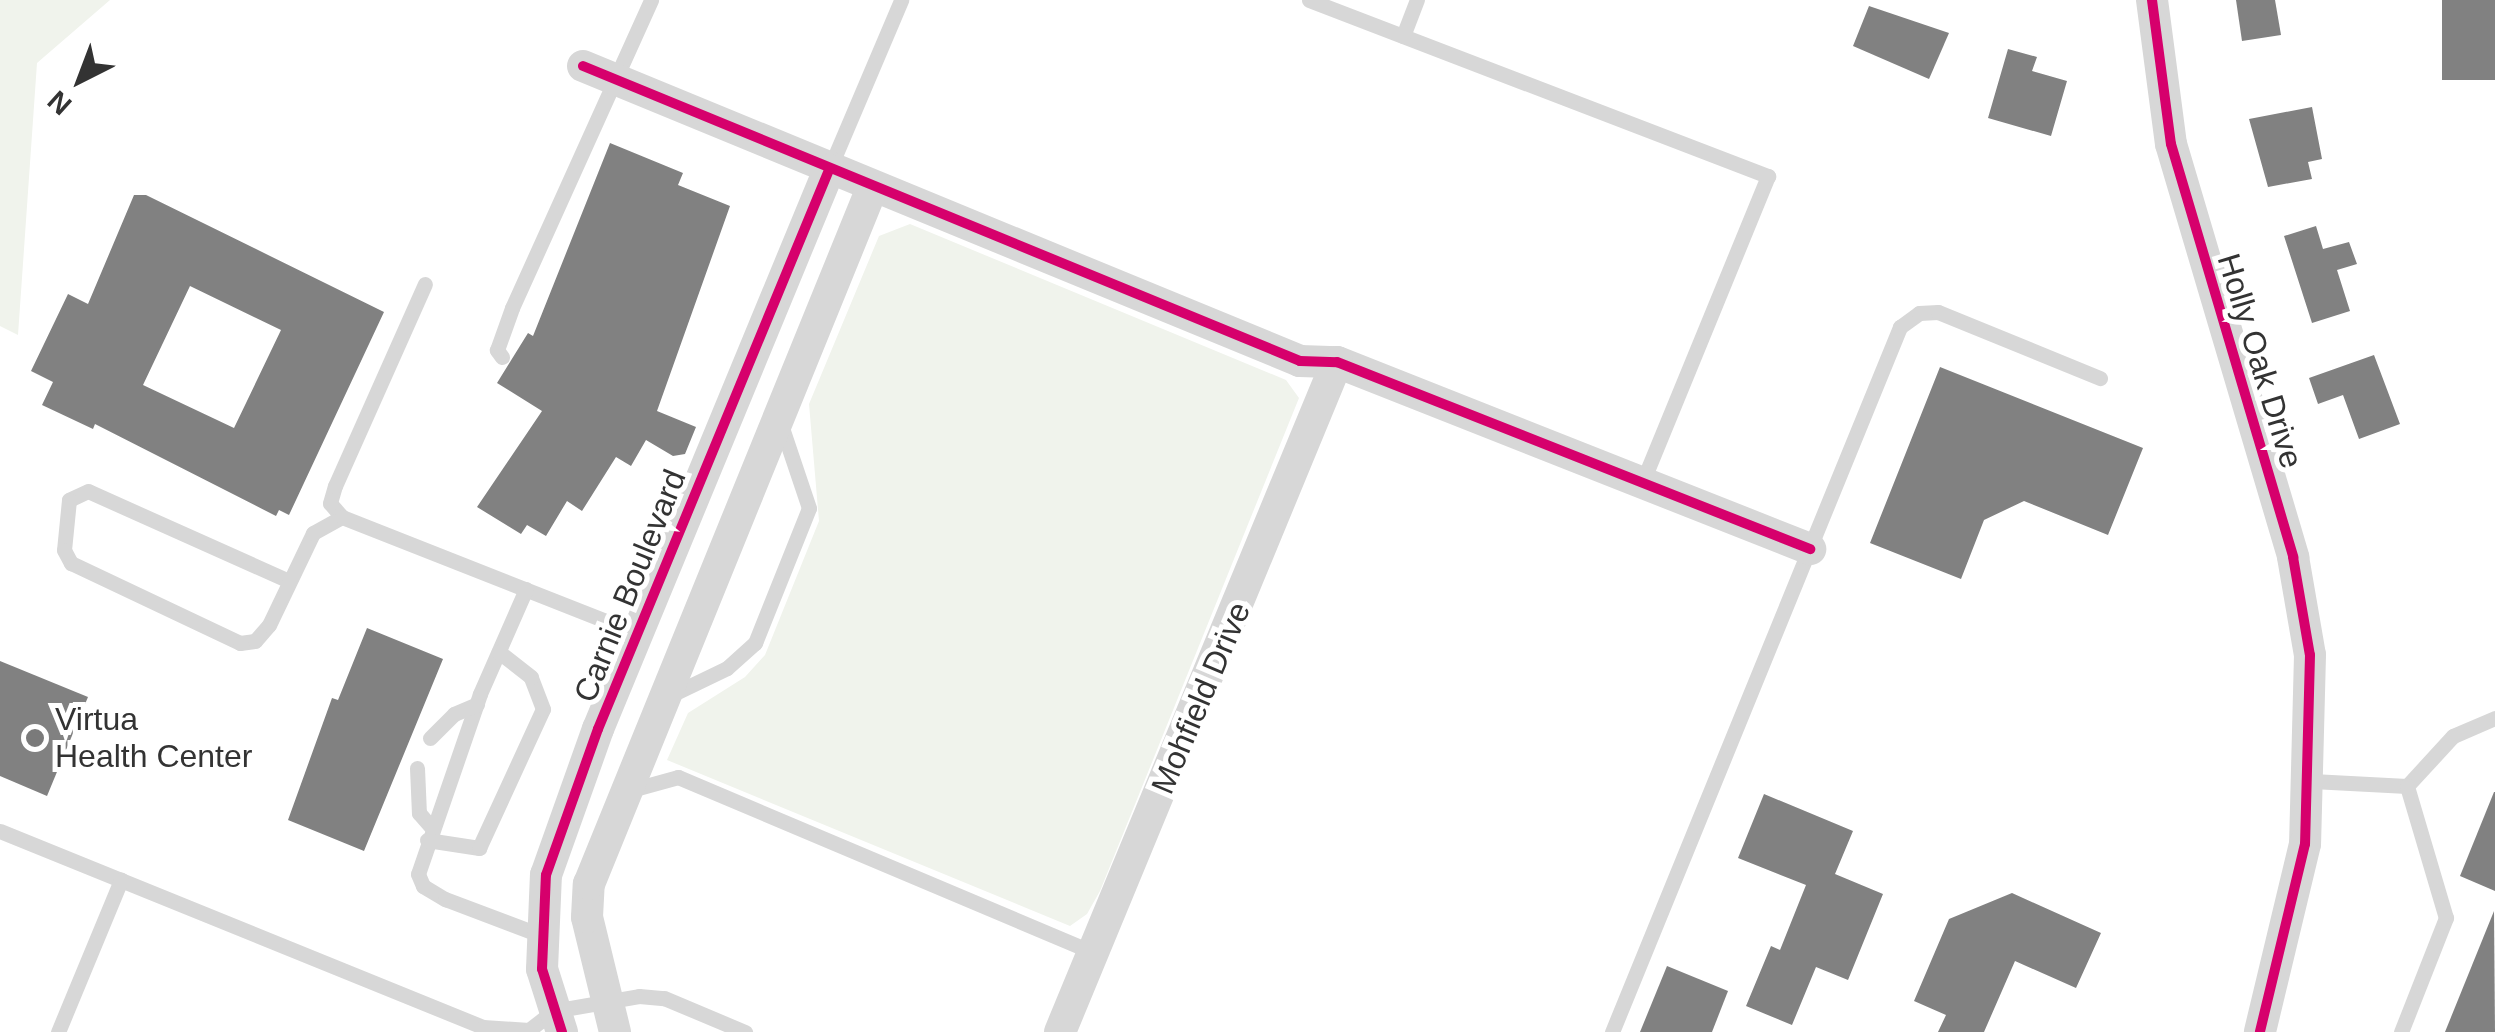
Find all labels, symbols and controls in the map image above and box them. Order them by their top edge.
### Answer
north arrow [30,30,130,130]
text: N [42,84,77,121]
street label: Holly Oak Drive [2209,249,2311,473]
street label: Carnie Boulevard [566,464,694,708]
street label: Mohfield Drive [1143,596,1259,800]
place label: Virtua Health Center [55,701,252,776]
marker: Virtua Health Center [24,727,46,749]

